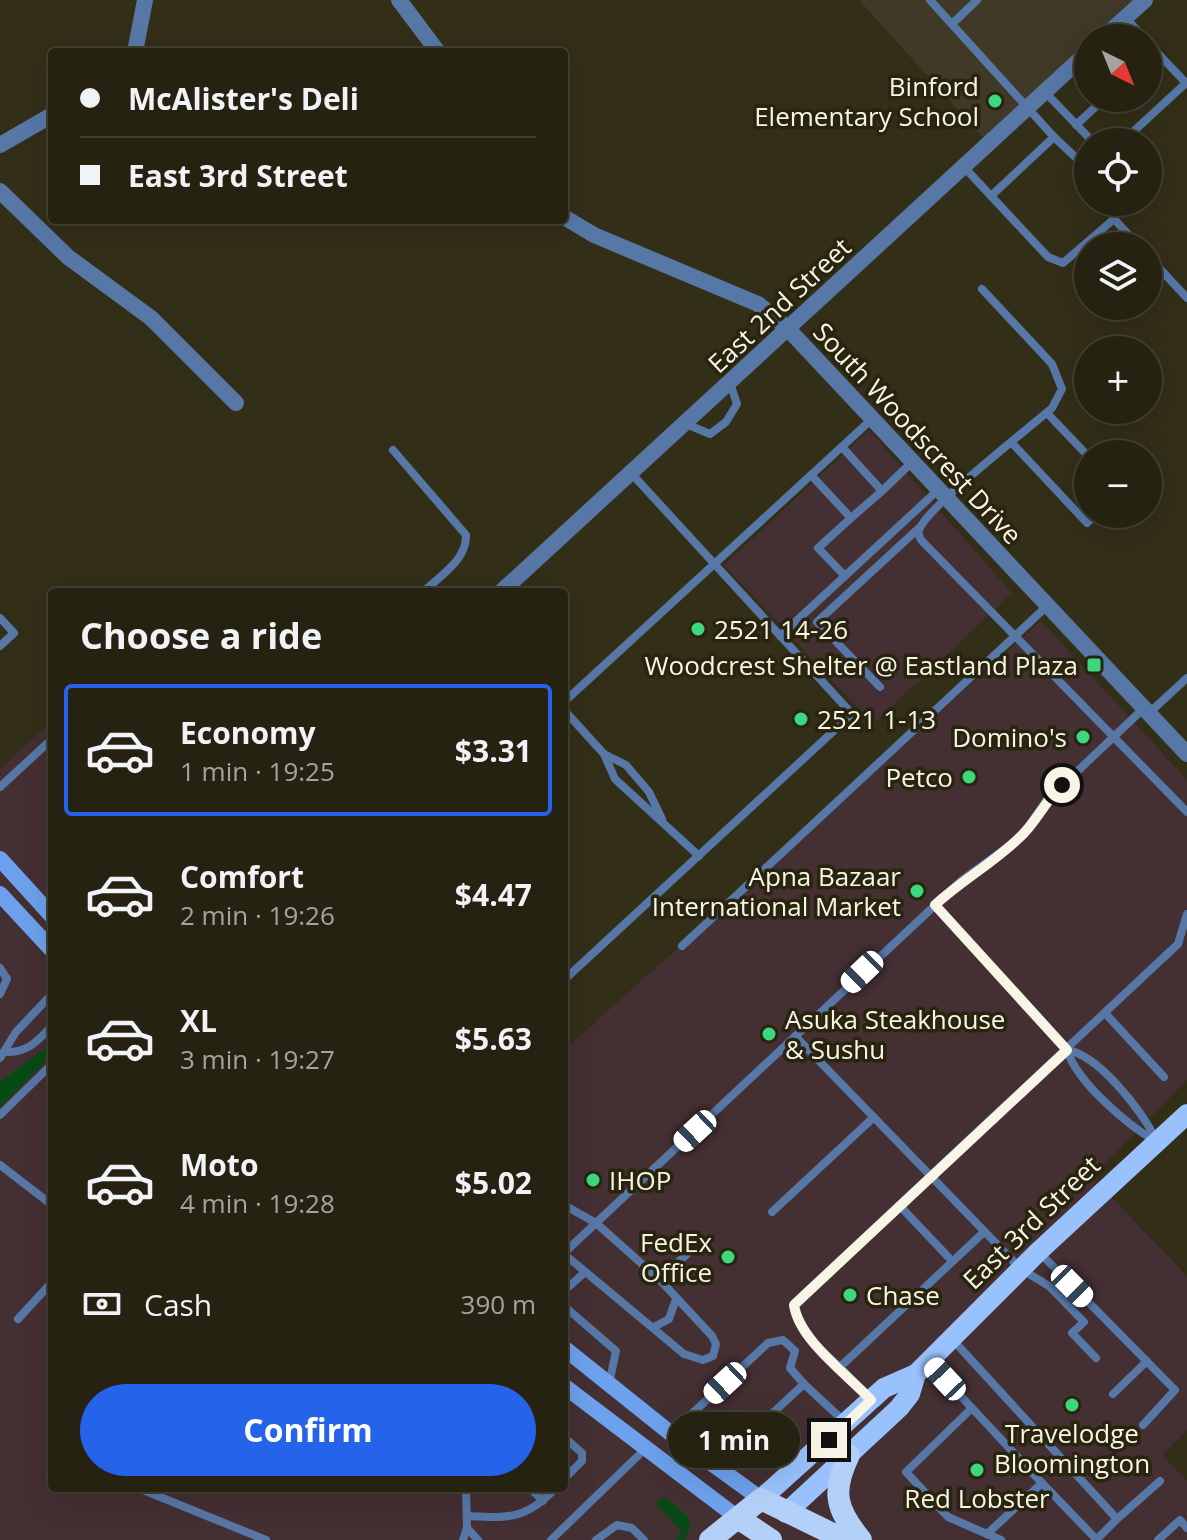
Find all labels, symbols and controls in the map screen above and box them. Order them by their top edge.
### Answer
north arrow [1074,24,1162,112]
map controls [1074,24,1162,528]
place label: Binford Elementary School [754,68,979,134]
text: McAlister's Deli [128,78,359,119]
marker: Binford Elementary School [986,92,1004,110]
button: locate [1074,128,1162,216]
text: East 3rd Street [128,155,348,196]
street label: East 2nd Street [700,229,858,381]
button: layers [1074,232,1162,320]
street label: South Woodscrest Drive [806,314,1030,552]
button: + [1074,336,1162,424]
button: − [1074,440,1162,528]
text: Choose a ride [80,611,322,660]
place label: 2521 14-26 [714,611,848,647]
marker: 2521 14-26 [689,620,707,638]
place label: Woodcrest Shelter @ Eastland Plaza [645,647,1078,683]
marker: Woodcrest Shelter @ Eastland Plaza [1085,656,1103,674]
place label: 2521 1-13 [817,701,936,737]
marker: 2521 1-13 [792,710,810,728]
text: Economy [180,712,316,753]
icon: car [84,714,156,786]
place label: Domino's [952,719,1067,755]
marker: Domino's [1074,728,1092,746]
text: $3.31 [455,730,532,771]
text: 1 min · 19:25 [180,753,335,789]
place label: Petco [885,759,953,795]
route start [1044,767,1080,803]
marker: Petco [960,768,978,786]
text: Comfort [180,856,304,897]
icon: car [84,858,156,930]
place label: Apna Bazaar International Market [652,858,901,924]
text: $4.47 [455,874,532,915]
marker: Apna Bazaar International Market [908,882,926,900]
text: 2 min · 19:26 [180,897,335,933]
car [836,947,888,997]
text: XL [180,1000,217,1041]
place label: Asuka Steakhouse & Sushu [785,1001,1005,1067]
icon: car [84,1002,156,1074]
text: $5.63 [455,1018,532,1059]
marker: Asuka Steakhouse & Sushu [760,1025,778,1043]
text: 3 min · 19:27 [180,1041,335,1077]
car [669,1106,721,1156]
text: Moto [180,1144,258,1185]
icon: car [84,1146,156,1218]
street label: East 3rd Street [954,1147,1108,1297]
text: $5.02 [455,1162,532,1203]
place label: IHOP [609,1162,671,1198]
marker: IHOP [584,1171,602,1189]
text: 4 min · 19:28 [180,1185,335,1221]
place label: FedEx Office [640,1224,712,1290]
marker: FedEx Office [719,1248,737,1266]
car [1047,1261,1097,1311]
place label: Chase [866,1277,940,1313]
icon: cash [80,1282,124,1326]
text: Cash [144,1284,212,1325]
text: 390 m [461,1286,536,1322]
marker: Chase [841,1286,859,1304]
car [920,1353,970,1405]
car [699,1358,751,1408]
button: Confirm [80,1384,536,1476]
marker: Travelodge Bloomington [1063,1396,1081,1414]
callout: 1 min [669,1412,801,1468]
place label: Travelodge Bloomington [994,1415,1150,1481]
text: 1 min [698,1422,770,1458]
route end [811,1422,847,1458]
marker: Red Lobster [968,1461,986,1479]
place label: Red Lobster [904,1480,1050,1516]

